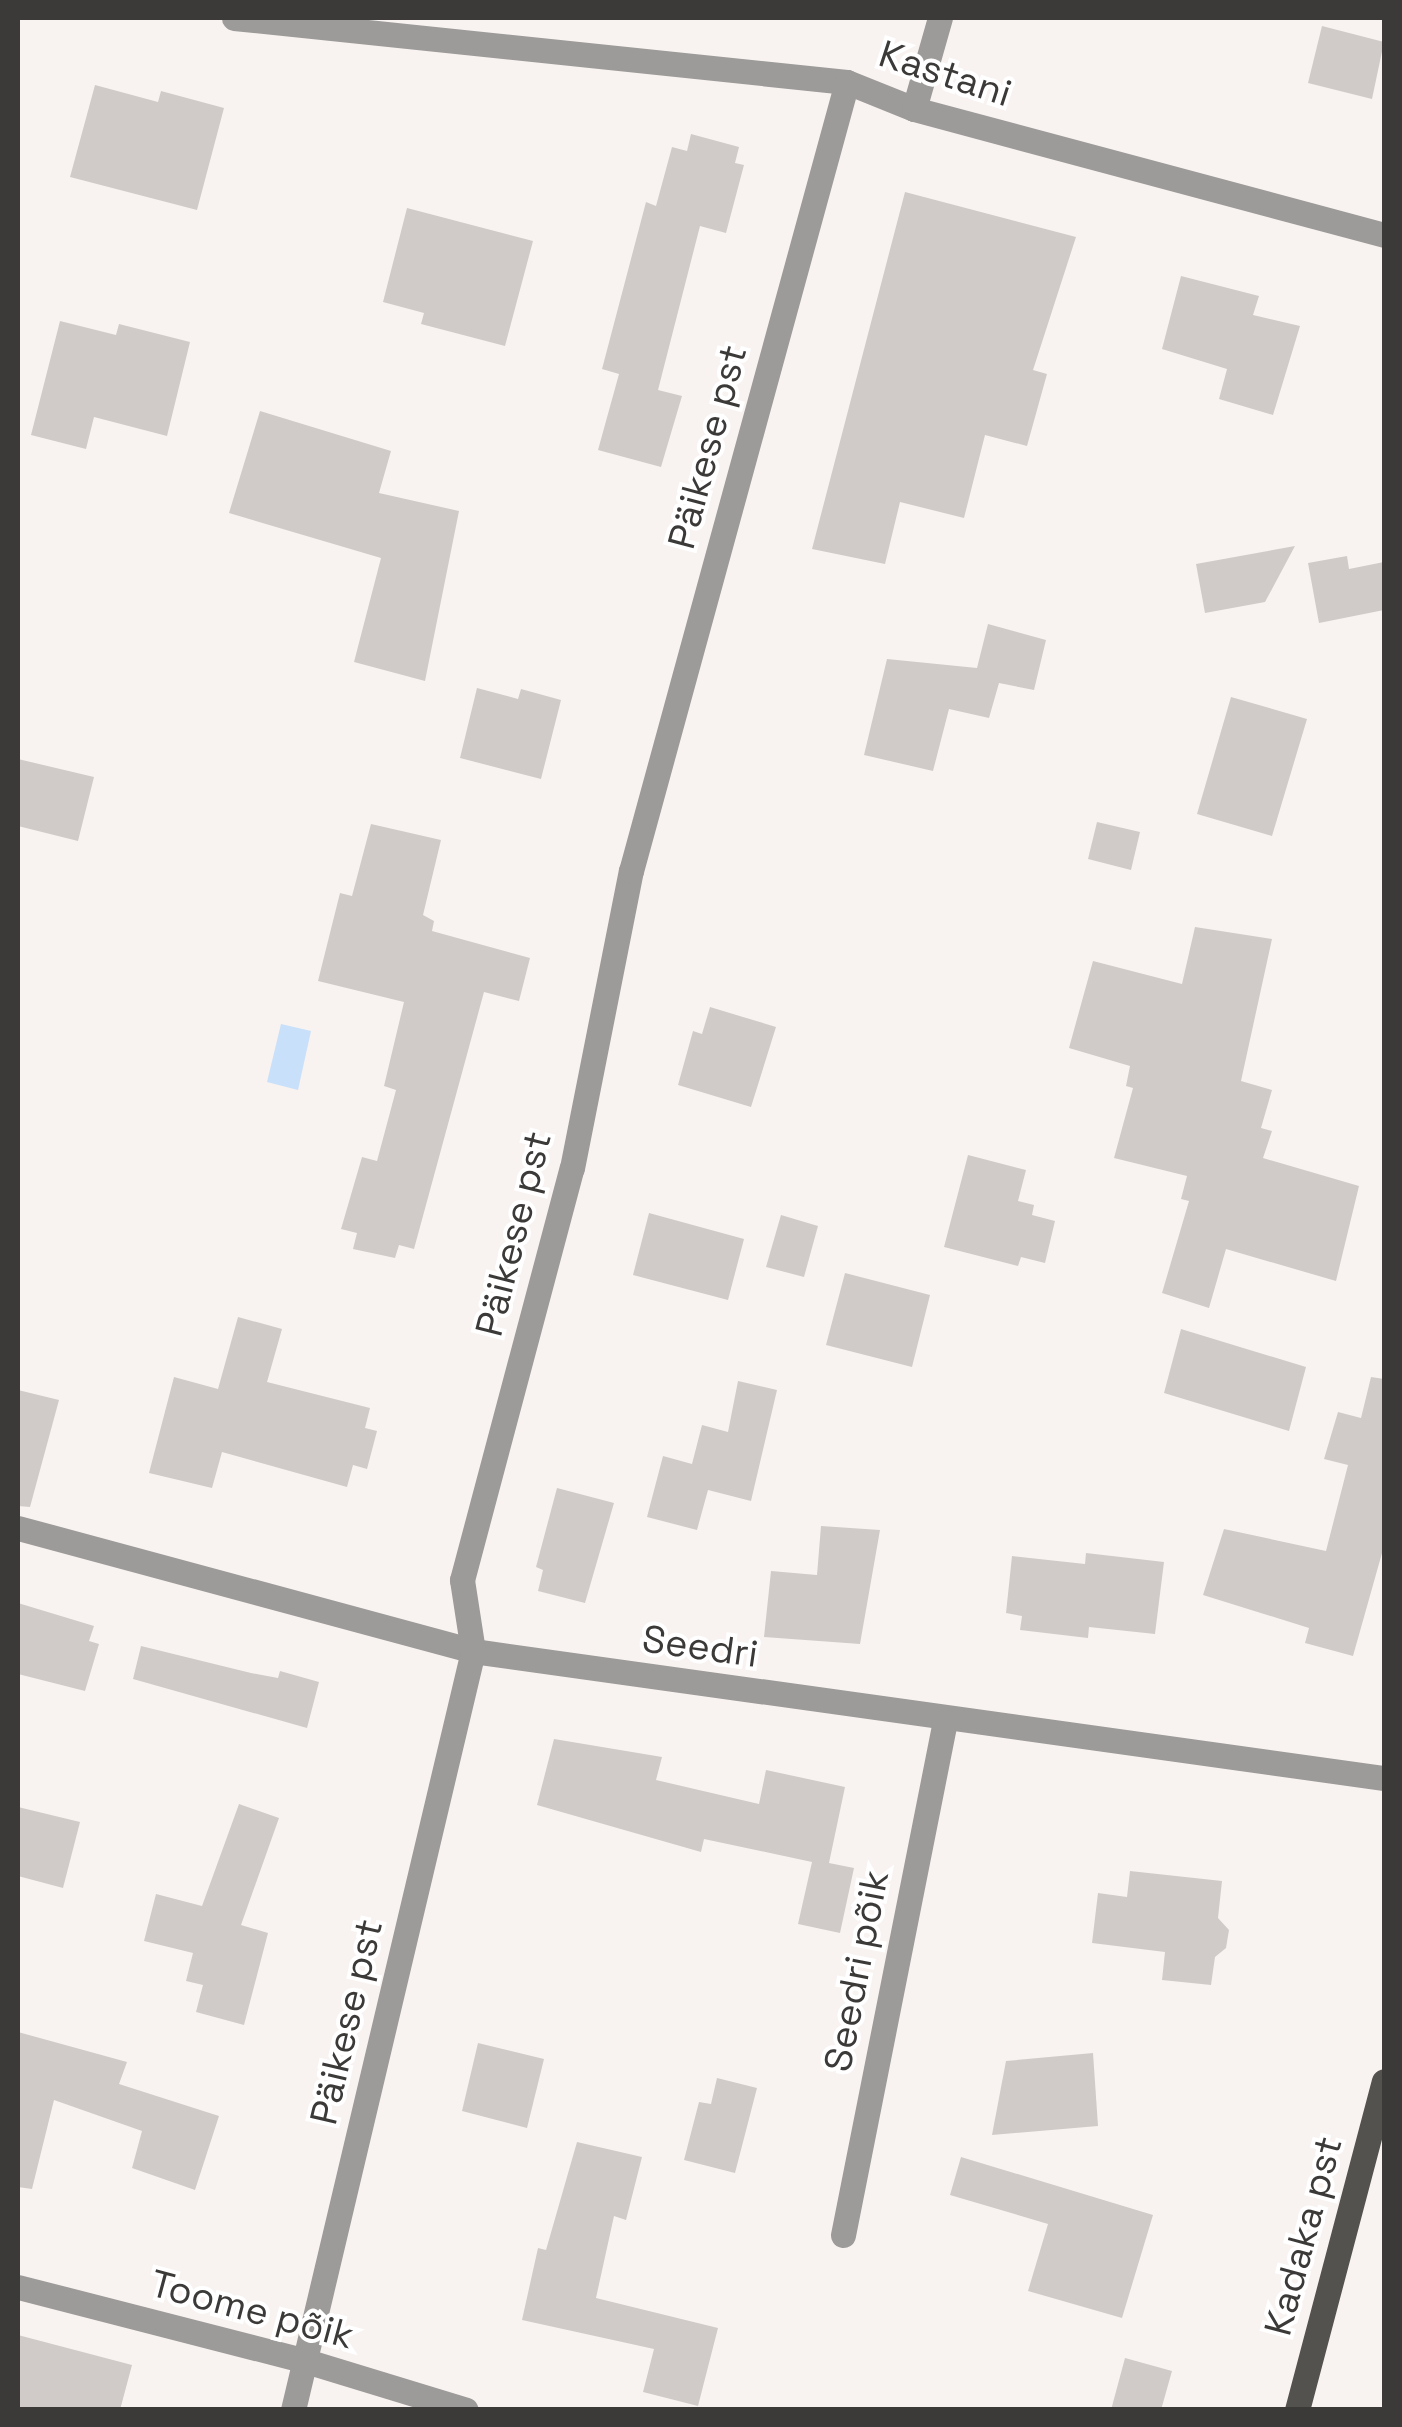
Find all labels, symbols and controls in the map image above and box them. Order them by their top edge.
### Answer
street label: Kastani [873,31,1017,117]
street label: Päikese pst [659,340,757,554]
street label: Päikese pst [467,1127,561,1341]
street label: Seedri [639,1616,761,1678]
street label: Seedri põik [815,1867,899,2075]
street label: Päikese pst [301,1915,393,2129]
street label: Kadaka pst [1256,2132,1352,2340]
street label: Toome põik [146,2261,358,2359]

